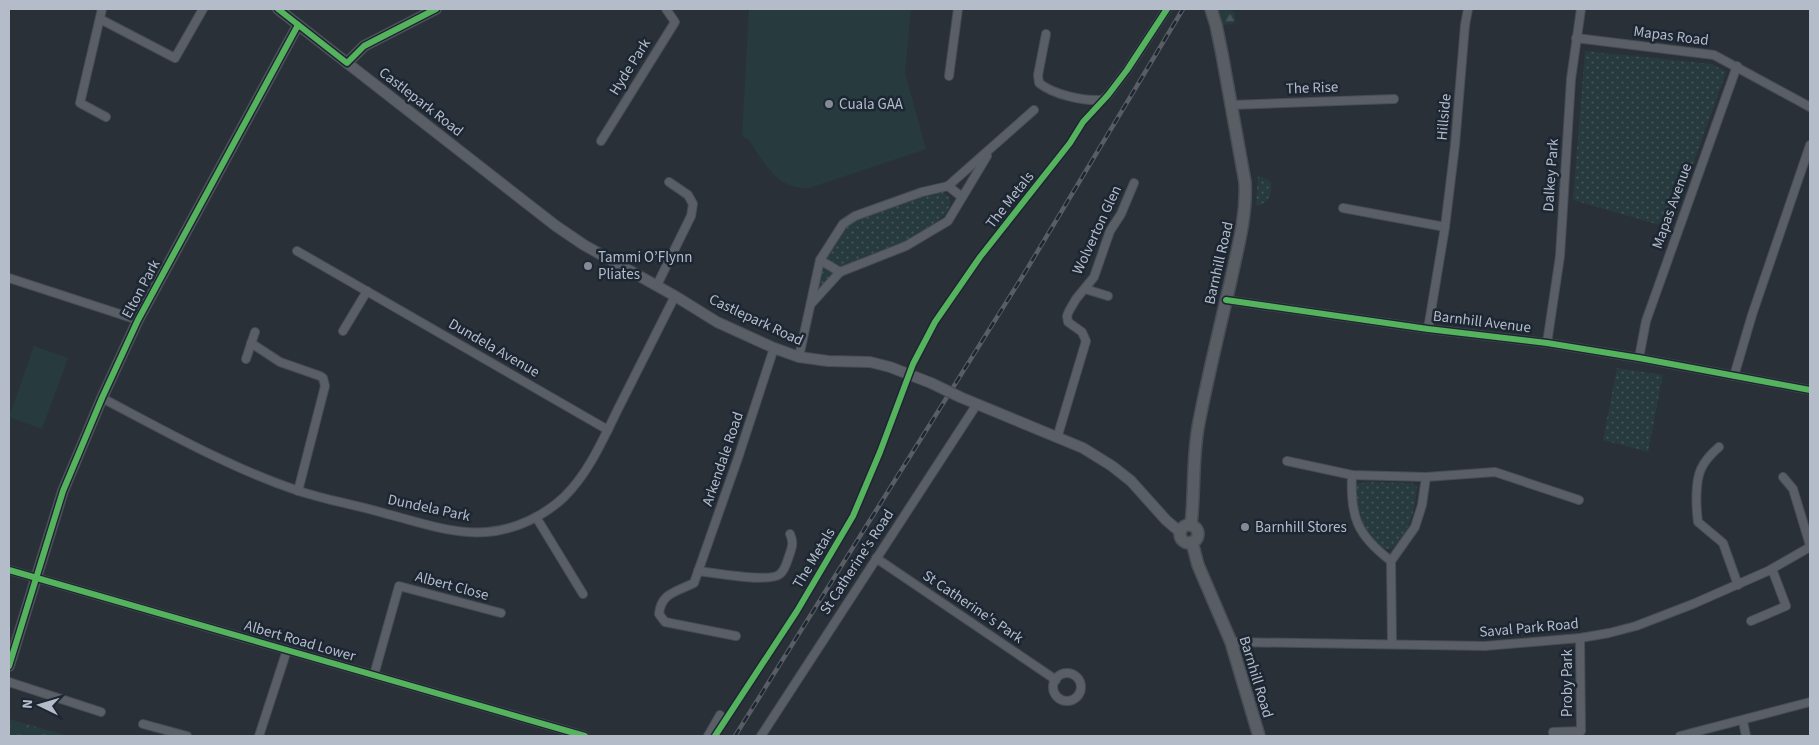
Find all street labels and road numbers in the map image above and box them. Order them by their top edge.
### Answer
street label: Mapas Road [1632,21,1710,51]
street label: Hyde Park [604,34,656,100]
street label: Castlepark Road [374,62,468,142]
street label: The Rise [1285,77,1339,99]
street label: Hillside [1431,93,1457,141]
street label: Dalkey Park [1538,137,1564,212]
street label: Mapas Avenue [1647,160,1697,252]
street label: The Metals [981,167,1039,233]
street label: Wolverton Glen [1067,182,1127,278]
street label: Barnhill Road [1199,219,1239,307]
street label: Elton Park [117,255,166,322]
street label: Castlepark Road [705,289,807,351]
street label: Barnhill Avenue [1432,306,1532,338]
street label: Dundela Avenue [445,313,543,383]
street label: Arkendale Road [697,409,749,509]
street label: Dundela Park [386,489,473,527]
street label: St Catherine's Road [815,505,899,619]
street label: The Metals [788,524,840,592]
street label: St Catherine's Park [918,565,1028,649]
street label: Albert Close [413,566,491,606]
street label: Saval Park Road [1478,613,1580,643]
street label: Albert Road Lower [242,615,359,667]
street label: Barnhill Road [1234,634,1278,720]
street label: Proby Park [1557,648,1578,717]

